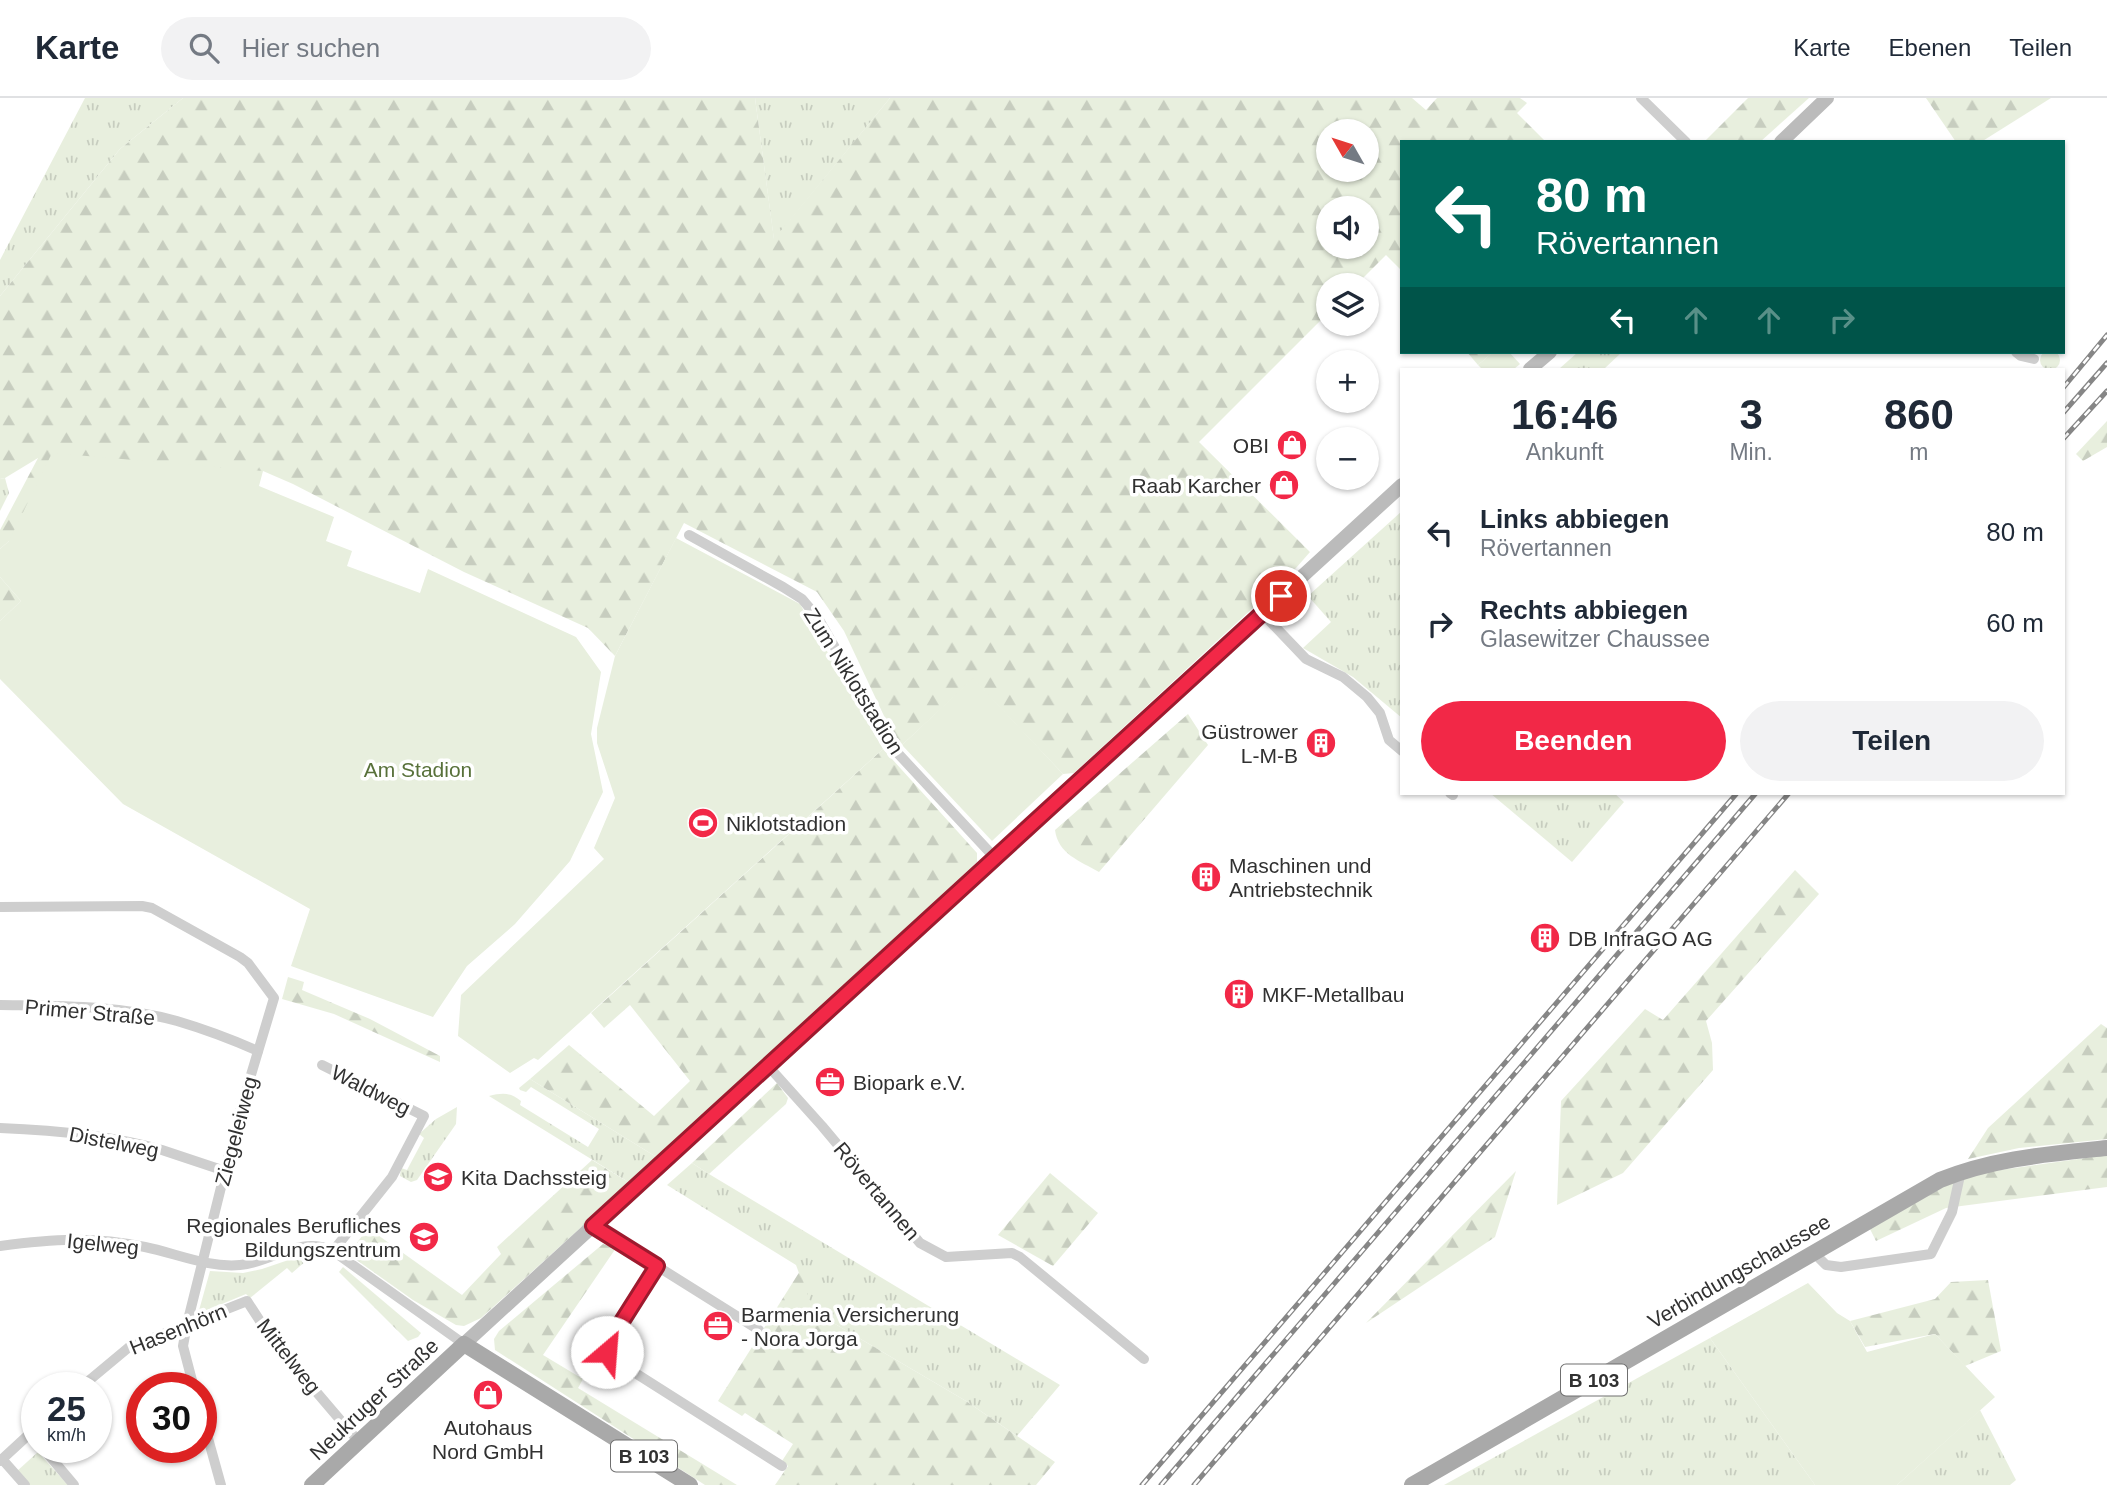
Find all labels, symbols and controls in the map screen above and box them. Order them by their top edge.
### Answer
search box [161,17,651,80]
text: Karte [35,29,119,66]
icon: search [185,29,223,67]
text: Hier suchen [241,33,380,63]
text: Karte [1793,34,1851,61]
text: Ebenen [1889,34,1971,61]
text: Teilen [2009,34,2072,61]
north arrow [1316,119,1379,182]
map controls [1316,119,1379,490]
icon: left [1421,168,1512,259]
text: 80 m [1536,168,1648,222]
button: sound [1316,196,1379,259]
text: Rövertannen [1536,225,1719,261]
button: layers [1316,273,1379,336]
icon: left [1604,301,1642,339]
icon: ahead [1677,301,1715,339]
icon: ahead [1750,301,1788,339]
icon: right [1823,301,1861,339]
button: + [1316,350,1379,413]
text: 16:46 [1511,391,1618,438]
text: 3 [1739,391,1763,438]
text: 860 [1884,391,1954,438]
button: − [1316,427,1379,490]
shop icon: OBI [1275,428,1309,462]
place label: OBI [1233,434,1269,457]
text: Ankunft [1526,439,1604,465]
text: Min. [1729,439,1773,465]
text: m [1909,439,1929,465]
shop icon: Raab Karcher [1267,468,1301,502]
place label: Raab Karcher [1131,474,1261,497]
text: Links abbiegen [1480,504,1669,534]
icon: left [1421,514,1459,552]
text: 80 m [1986,517,2044,547]
text: Rövertannen [1480,535,1612,561]
pin [1251,566,1311,626]
icon: arrive [1262,577,1300,615]
text: Rechts abbiegen [1480,595,1688,625]
street label: Zum Niklotstadion [800,604,908,758]
icon: right [1421,605,1459,643]
text: 60 m [1986,608,2044,638]
text: Glasewitzer Chaussee [1480,626,1710,652]
button: Beenden [1421,701,1726,781]
button: Teilen [1740,701,2044,781]
place label: Güstrower L-M-B [1201,720,1298,767]
building icon: Güstrower L-M-B [1304,726,1338,760]
park label: Am Stadion [364,758,472,781]
sports icon: Niklotstadion [686,806,720,840]
place label: Niklotstadion [726,812,846,835]
place label: Maschinen und Antriebstechnik [1229,854,1373,901]
building icon: Maschinen und Antriebstechnik [1189,860,1223,894]
building icon: DB InfraGO AG [1528,921,1562,955]
place label: DB InfraGO AG [1568,927,1713,950]
building icon: MKF-Metallbau [1222,977,1256,1011]
place label: MKF-Metallbau [1262,983,1404,1006]
street label: Primer Straße [24,995,156,1029]
street label: Waldweg [328,1060,414,1120]
office icon: Biopark e.V. [813,1065,847,1099]
place label: Biopark e.V. [853,1071,965,1094]
street label: Ziegeleiweg [210,1074,262,1188]
street label: Distelweg [67,1122,161,1162]
street label: Rövertannen [830,1138,924,1244]
school or university icon: Kita Dachssteig [421,1160,455,1194]
place label: Kita Dachssteig [461,1166,607,1189]
street label: Verbindungschaussee [1644,1209,1834,1333]
place label: Regionales Berufliches Bildungszentrum [186,1214,401,1261]
school or university icon: Regionales Berufliches Bildungszentrum [407,1220,441,1254]
street label: Igelweg [66,1229,140,1259]
street label: Hasenhörn [126,1299,230,1359]
place label: Barmenia Versicherung - Nora Jorga [741,1303,959,1350]
office icon: Barmenia Versicherung - Nora Jorga [701,1309,735,1343]
street label: Mittelweg [253,1314,325,1398]
position arrow [570,1315,644,1389]
street label: Neukruger Straße [305,1334,443,1464]
road number: B 103 [1561,1364,1627,1396]
speed limit sign: 30 [126,1372,217,1463]
shop icon: Autohaus Nord GmbH [471,1378,505,1412]
text: 25 [47,1389,86,1428]
place label: Autohaus Nord GmbH [432,1416,544,1463]
text: km/h [47,1425,86,1445]
road number: B 103 [611,1440,677,1472]

